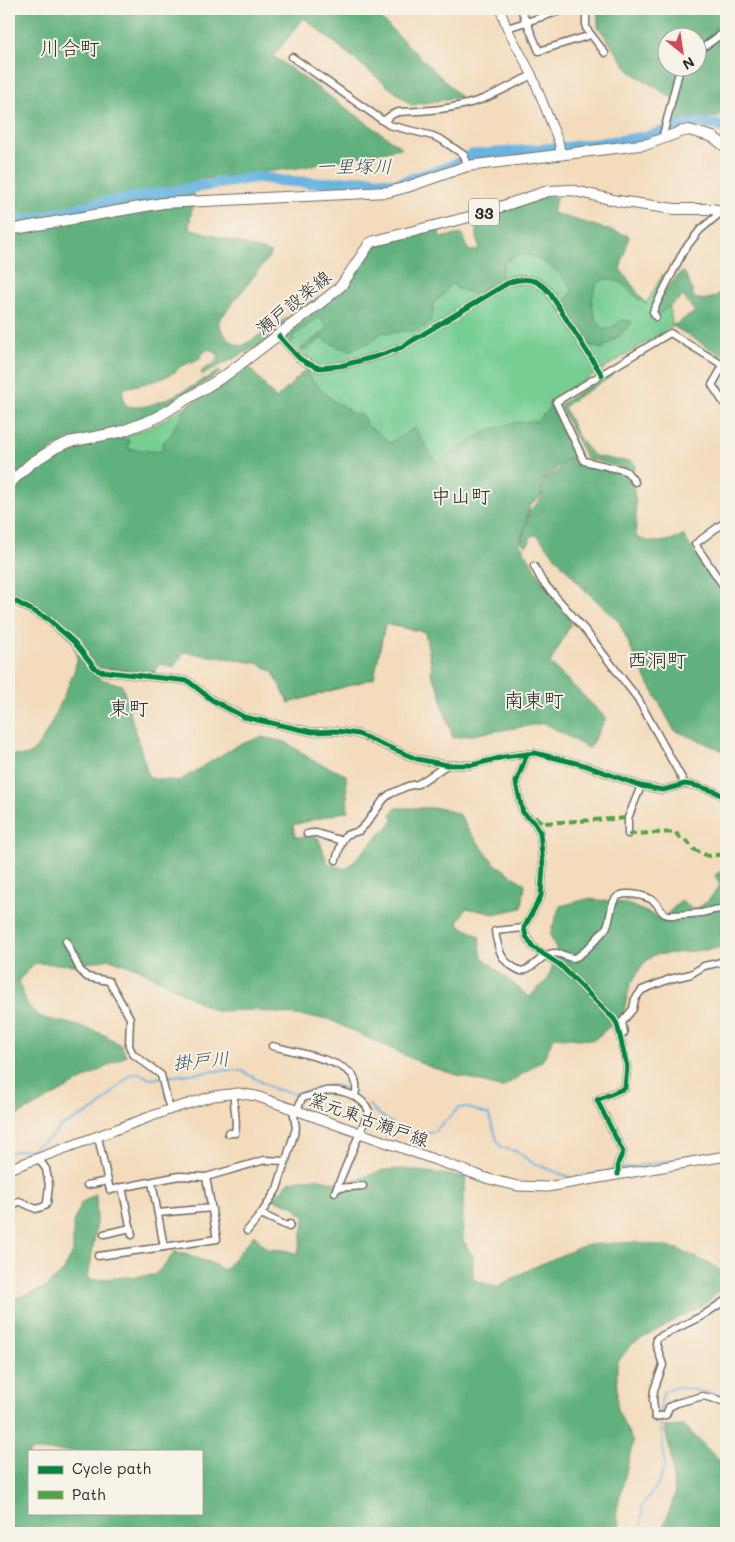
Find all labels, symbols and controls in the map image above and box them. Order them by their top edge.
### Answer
north arrow [658,28,708,78]
district label: 川合町 [40,34,100,60]
text: N [679,53,698,75]
water label: 一里塚川 [316,153,392,178]
road number: 33 [469,198,499,226]
street label: 瀬戸設楽線 [250,264,336,340]
district label: 中山町 [431,482,491,508]
district label: 西洞町 [627,646,687,672]
district label: 南東町 [504,686,564,712]
district label: 東町 [109,694,149,720]
water label: 掛戸川 [172,1045,230,1075]
street label: 窯元東古瀬戸線 [306,1086,432,1152]
legend [28,1450,202,1514]
text: Cycle path [72,1458,151,1478]
text: Path [72,1484,106,1504]

